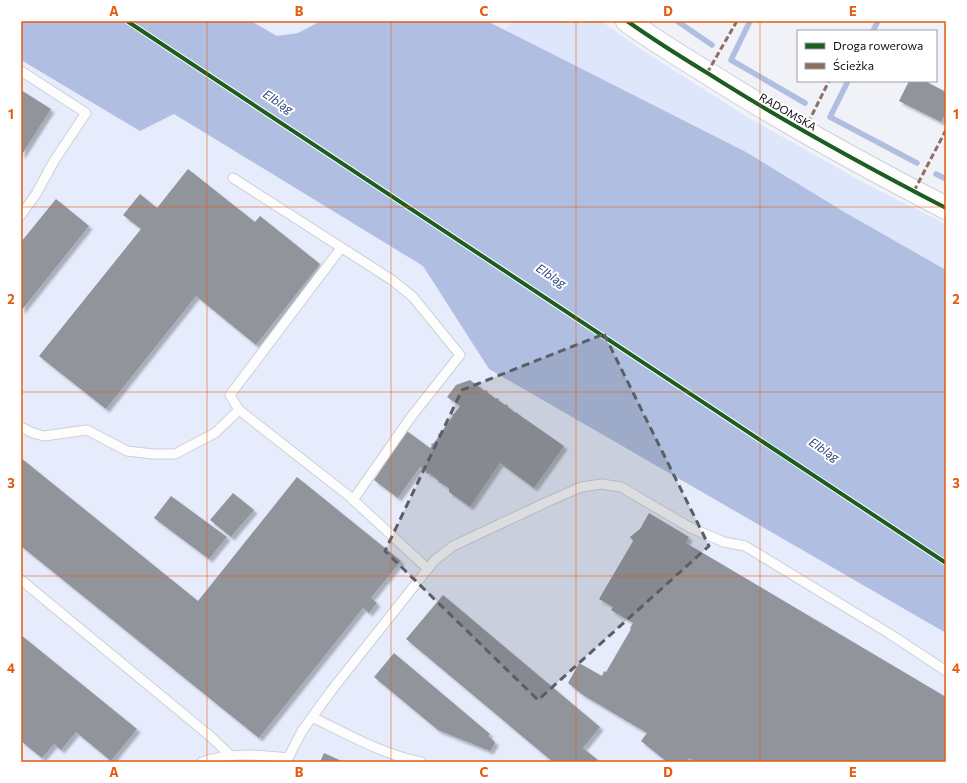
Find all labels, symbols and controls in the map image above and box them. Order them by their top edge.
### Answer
text: A [109,3,119,19]
text: B [295,3,304,19]
text: C [480,3,489,19]
text: D [663,3,673,19]
text: E [849,3,857,19]
legend [797,30,937,82]
text: Droga rowerowa [833,38,923,52]
text: Ścieżka [833,58,874,72]
water label: Elbląg [261,86,297,116]
street label: RADOMSKA [757,90,819,133]
text: 1 [8,106,14,122]
text: 1 [953,106,959,122]
water label: Elbląg [534,260,570,290]
text: 2 [7,291,15,307]
text: 2 [952,291,960,307]
water label: Elbląg [807,434,843,464]
text: 3 [7,475,15,491]
text: 3 [952,475,960,491]
text: 4 [7,660,15,676]
text: 4 [952,660,960,676]
text: A [109,764,119,780]
text: B [295,764,304,780]
text: C [480,764,489,780]
text: D [663,764,673,780]
text: E [849,764,857,780]

